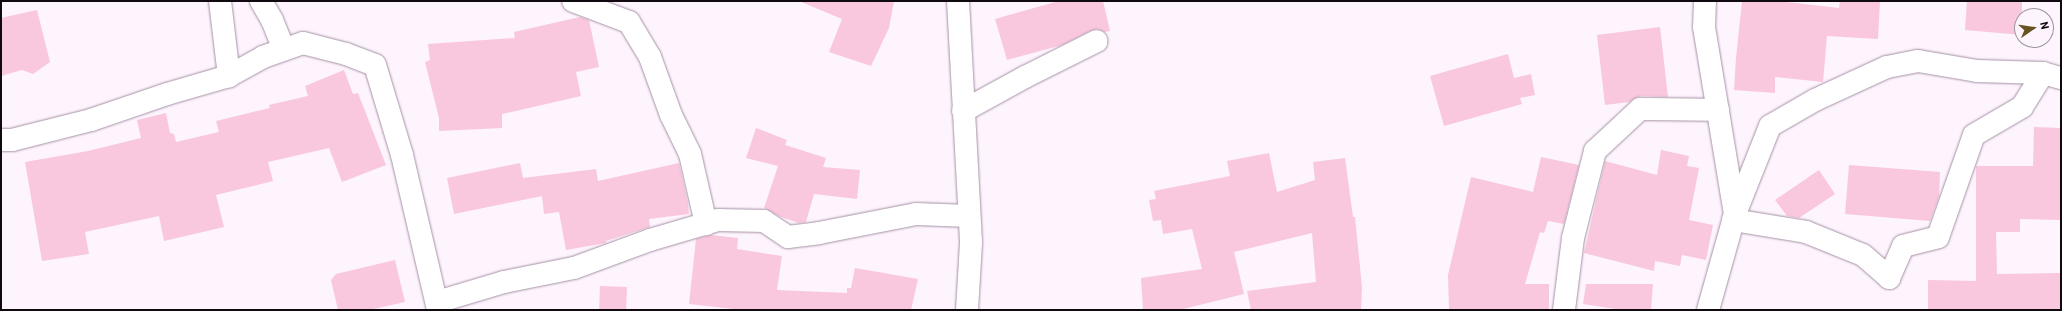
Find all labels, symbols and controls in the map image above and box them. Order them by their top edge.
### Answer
north arrow [2014,8,2054,48]
text: N [2038,20,2052,30]

